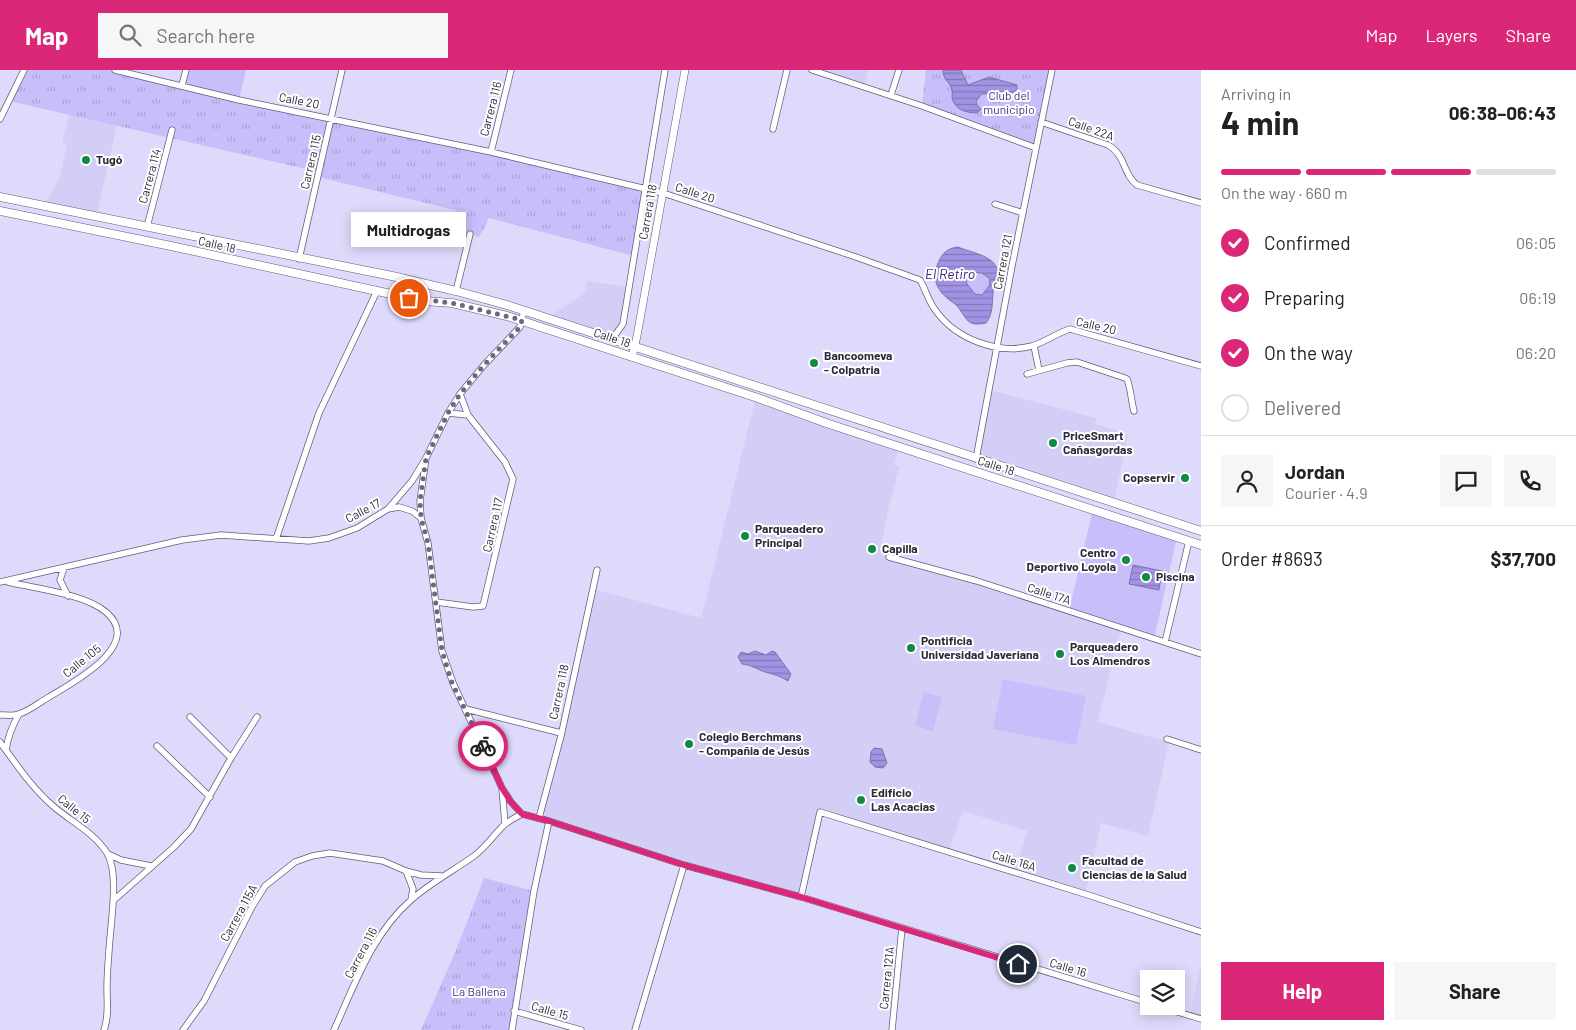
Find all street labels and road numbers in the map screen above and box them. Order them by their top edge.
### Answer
street label: Carrera 116 [476,80,504,138]
street label: Calle 20 [278,89,321,111]
street label: Calle 22A [1066,113,1116,143]
street label: Carrera 115 [297,133,323,191]
street label: Carrera 114 [135,147,163,205]
street label: Calle 20 [674,179,717,205]
street label: Carrera 118 [635,183,659,241]
street label: Calle 18 [197,233,237,255]
street label: Carrera 121 [990,233,1014,291]
street label: Calle 20 [1075,314,1118,336]
street label: Calle 18 [592,325,633,350]
street label: Calle 18 [976,453,1017,478]
street label: Calle 17 [343,495,383,525]
street label: Carrera 117 [479,496,505,553]
street label: Calle 17A [1026,579,1073,607]
street label: Calle 105 [60,641,103,680]
street label: Carrera 118 [545,663,571,721]
street label: Calle 15 [55,791,94,826]
street label: Calle 16A [991,847,1038,873]
street label: Carrera 115A [217,881,260,944]
street label: Carrera 116 [341,925,379,980]
street label: Carrera 121A [876,946,896,1010]
street label: Calle 16 [1048,955,1089,979]
street label: Calle 15 [530,998,570,1022]

